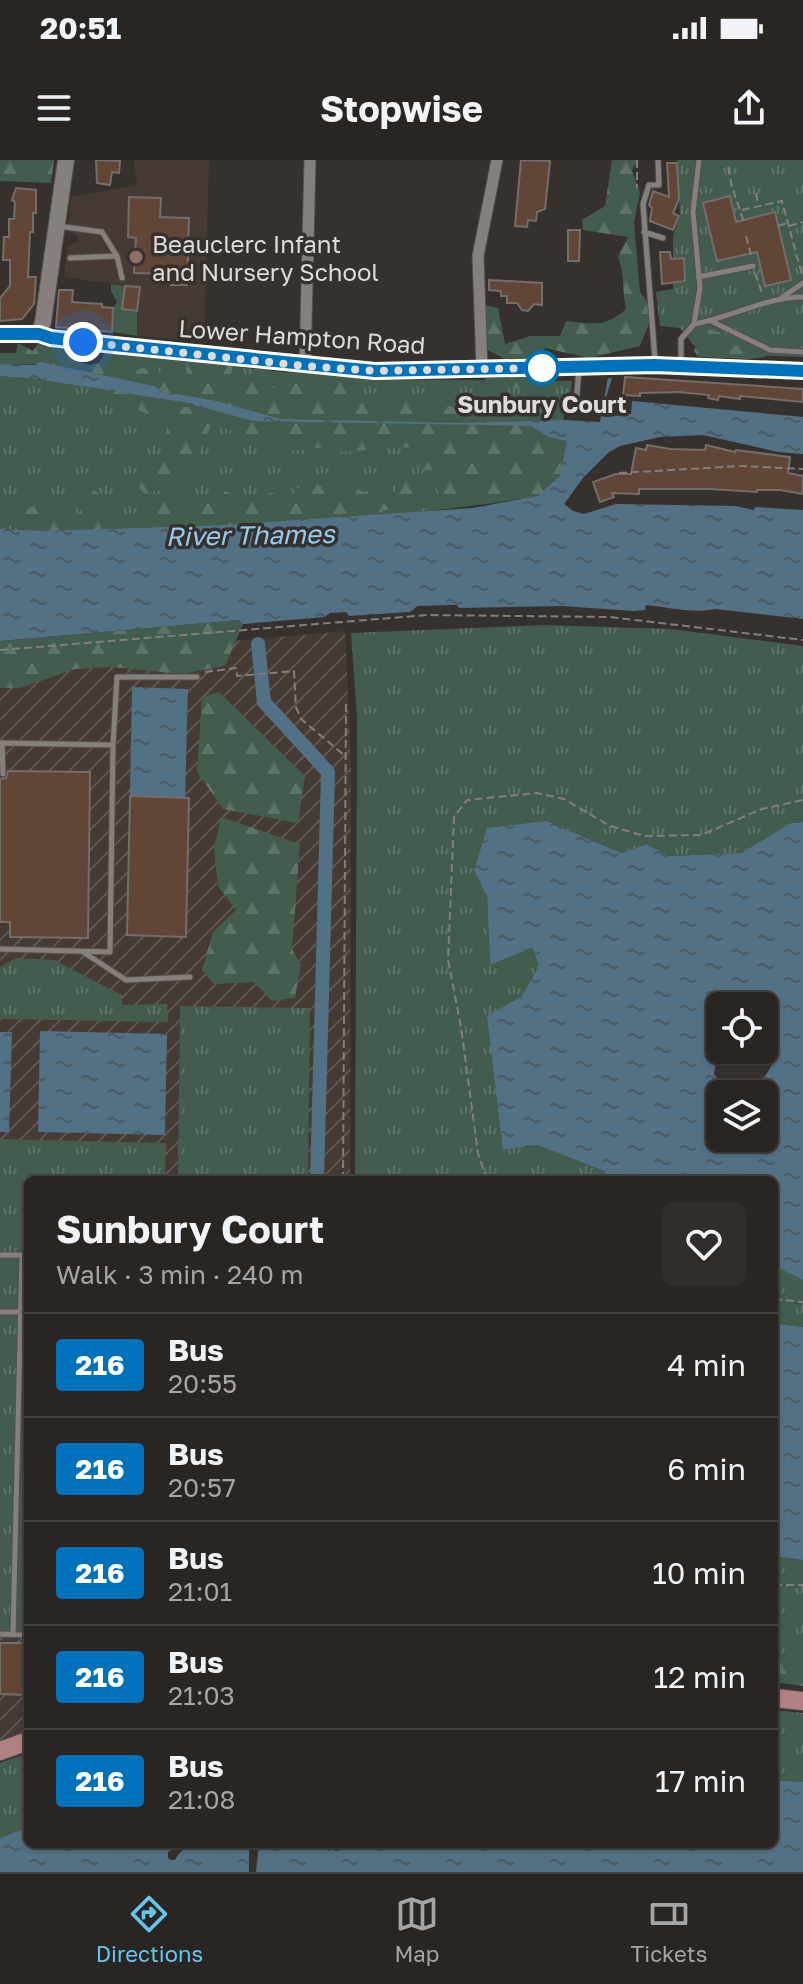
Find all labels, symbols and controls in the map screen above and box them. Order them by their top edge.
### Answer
text: 20:51 [40,10,121,46]
icon: menu [32,86,76,130]
icon: share [727,86,771,130]
text: Stopwise [320,87,483,130]
place label: Beauclerc Infant and Nursery School [152,229,379,286]
marker: Beauclerc Infant and Nursery School [127,248,145,266]
street label: Lower Hampton Road [178,313,426,359]
your location [63,322,103,362]
marker: Sunbury Court [525,351,559,385]
place label: Sunbury Court [457,389,627,418]
water label: River Thames [165,518,336,552]
map controls [706,992,778,1152]
button: locate [706,992,778,1064]
button: layers [706,1080,778,1152]
button: heart [662,1202,746,1286]
text: Sunbury Court [56,1206,324,1251]
text: Walk · 3 min · 240 m [56,1259,303,1290]
text: Bus [168,1332,224,1368]
text: 4 min [667,1347,746,1383]
text: 216 [75,1348,125,1381]
text: 20:55 [168,1368,237,1399]
text: Bus [168,1436,224,1472]
text: 6 min [667,1451,746,1487]
text: 216 [75,1452,125,1485]
text: 20:57 [168,1472,236,1503]
text: Bus [168,1540,224,1576]
text: 10 min [652,1555,746,1591]
text: 216 [75,1556,125,1589]
text: 21:01 [168,1576,232,1607]
text: Bus [168,1644,224,1680]
text: 12 min [654,1659,746,1695]
text: 216 [75,1660,125,1693]
text: 21:03 [168,1680,235,1711]
text: Bus [168,1748,224,1784]
text: 17 min [655,1763,746,1799]
text: 216 [75,1764,125,1797]
text: 21:08 [168,1784,235,1815]
tab: Directions [96,1892,203,1967]
tab: Map [394,1892,439,1967]
tab: Tickets [631,1892,707,1967]

